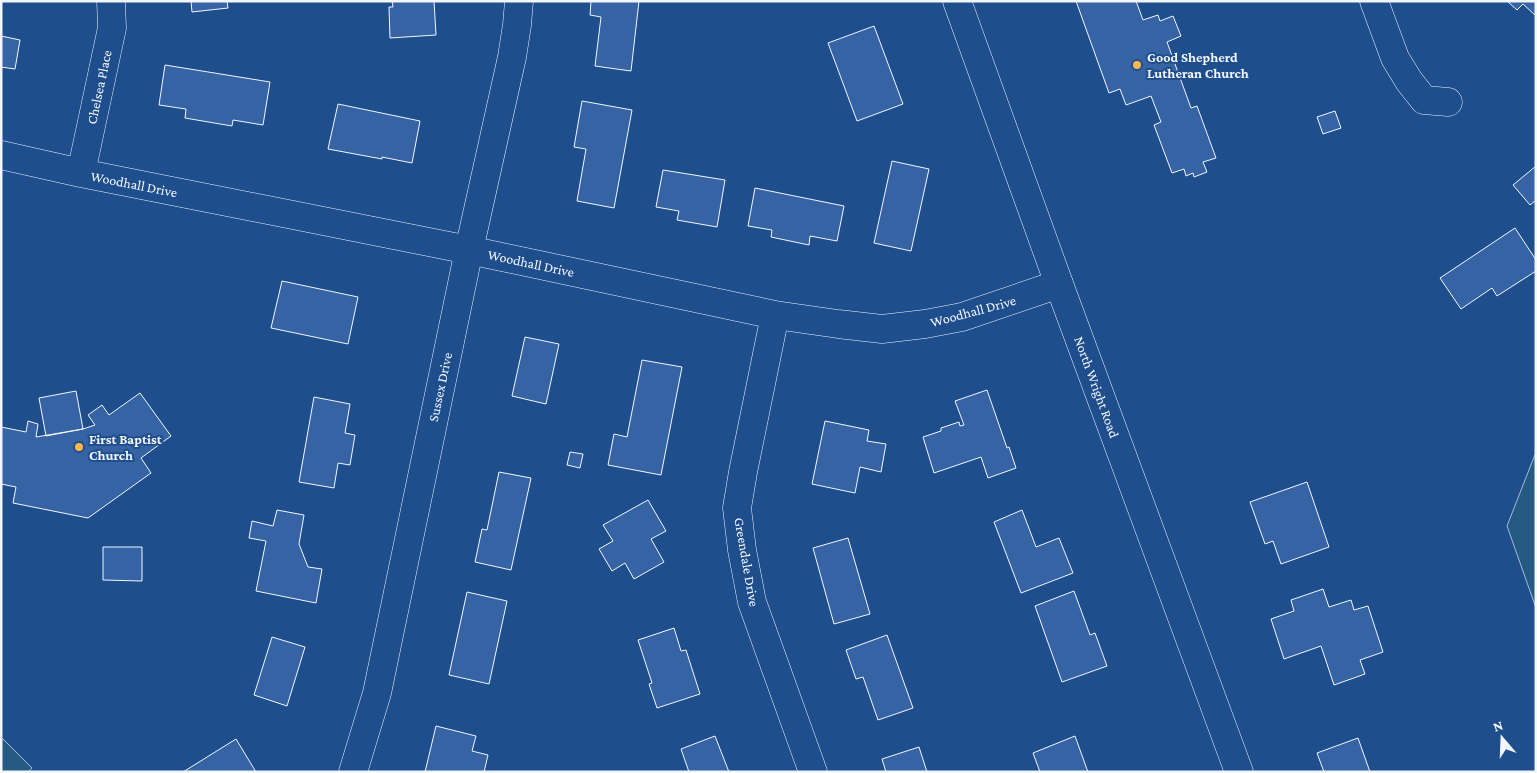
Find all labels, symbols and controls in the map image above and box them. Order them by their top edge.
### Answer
street label: Chelsea Place [83,48,115,126]
place label: Good Shepherd Lutheran Church [1147,49,1249,81]
marker: Good Shepherd Lutheran Church [1131,59,1143,71]
street label: Woodhall Drive [89,168,179,200]
street label: Woodhall Drive [486,246,576,280]
street label: Woodhall Drive [928,292,1018,330]
street label: North Wright Road [1071,334,1123,441]
street label: Sussex Drive [425,351,455,423]
place label: First Baptist Church [89,431,163,463]
marker: First Baptist Church [73,441,85,453]
street label: Greendale Drive [731,516,763,608]
north arrow [1477,713,1527,763]
text: N [1491,716,1505,735]

